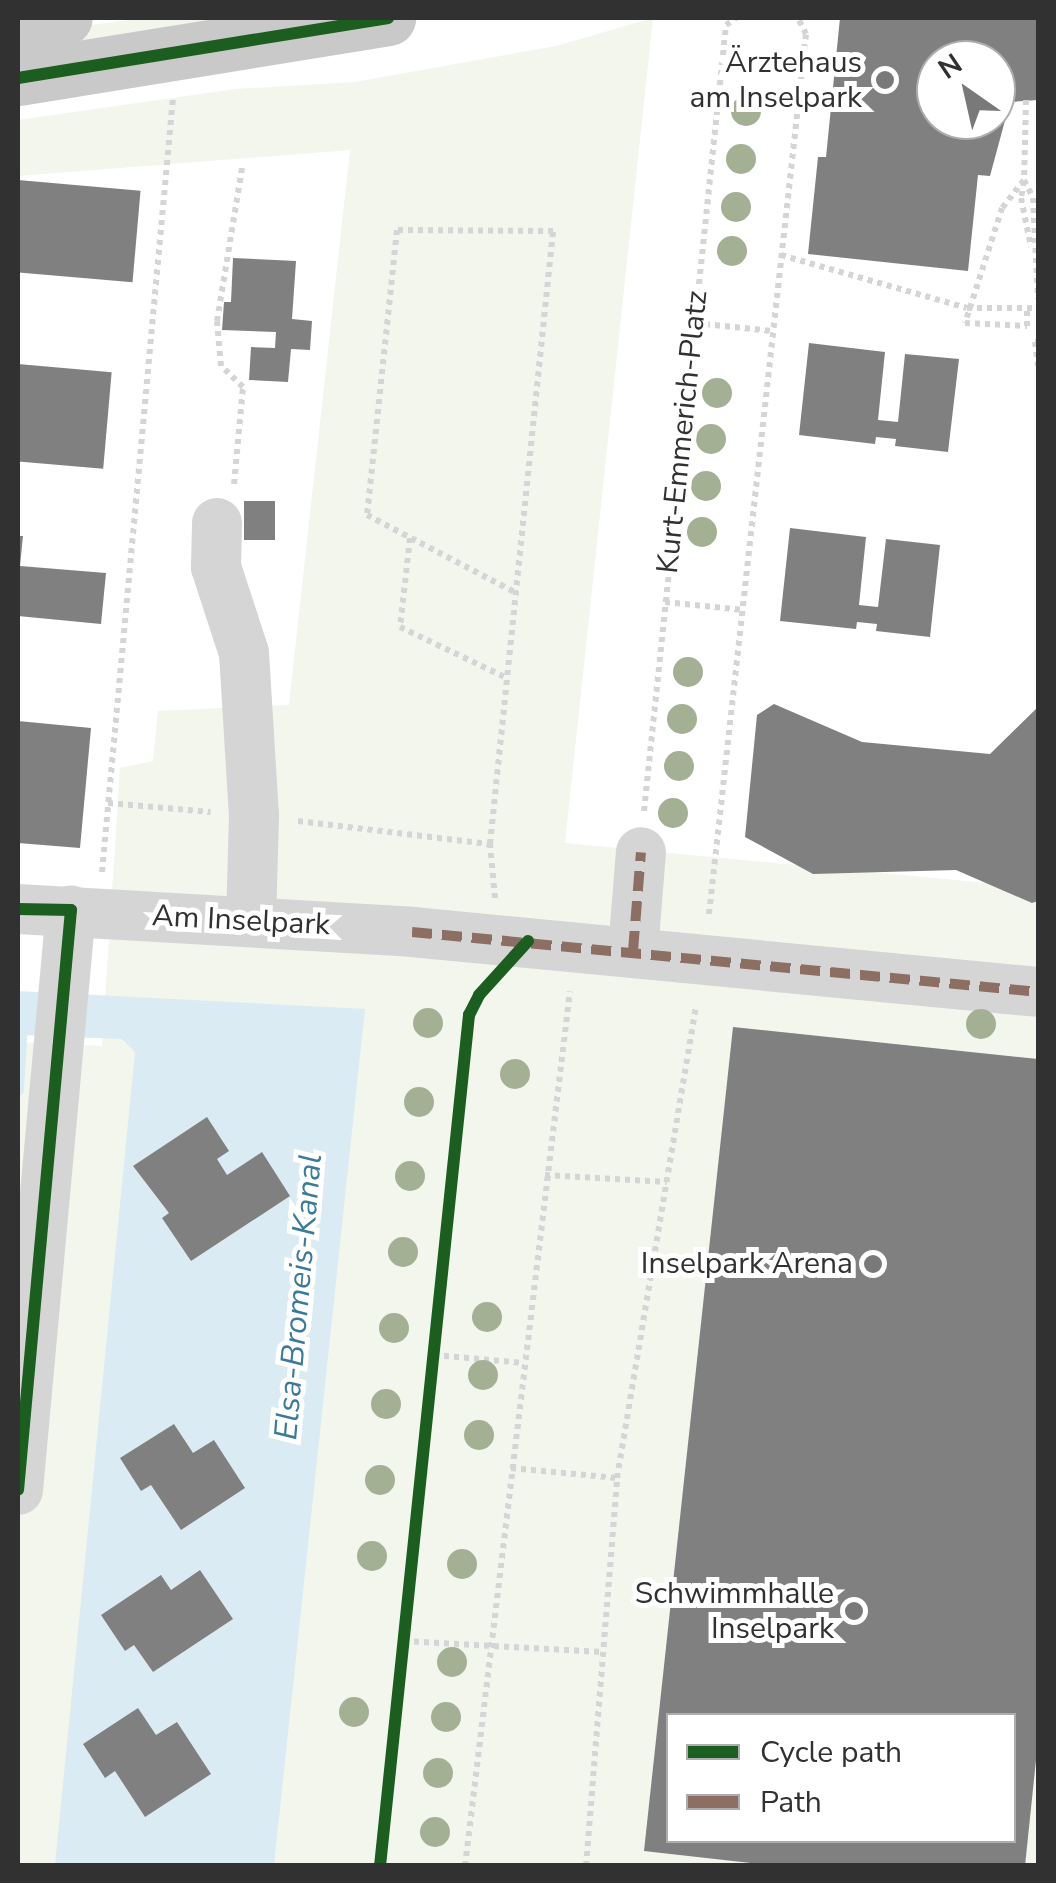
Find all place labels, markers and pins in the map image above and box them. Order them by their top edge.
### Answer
place label: Ärztehaus am Inselpark [690,45,862,116]
marker: Ärztehaus am Inselpark [872,67,898,93]
place label: Inselpark Arena [641,1246,853,1282]
marker: Inselpark Arena [862,1253,884,1275]
place label: Schwimmhalle Inselpark [635,1576,834,1646]
marker: Schwimmhalle Inselpark [843,1600,865,1622]

